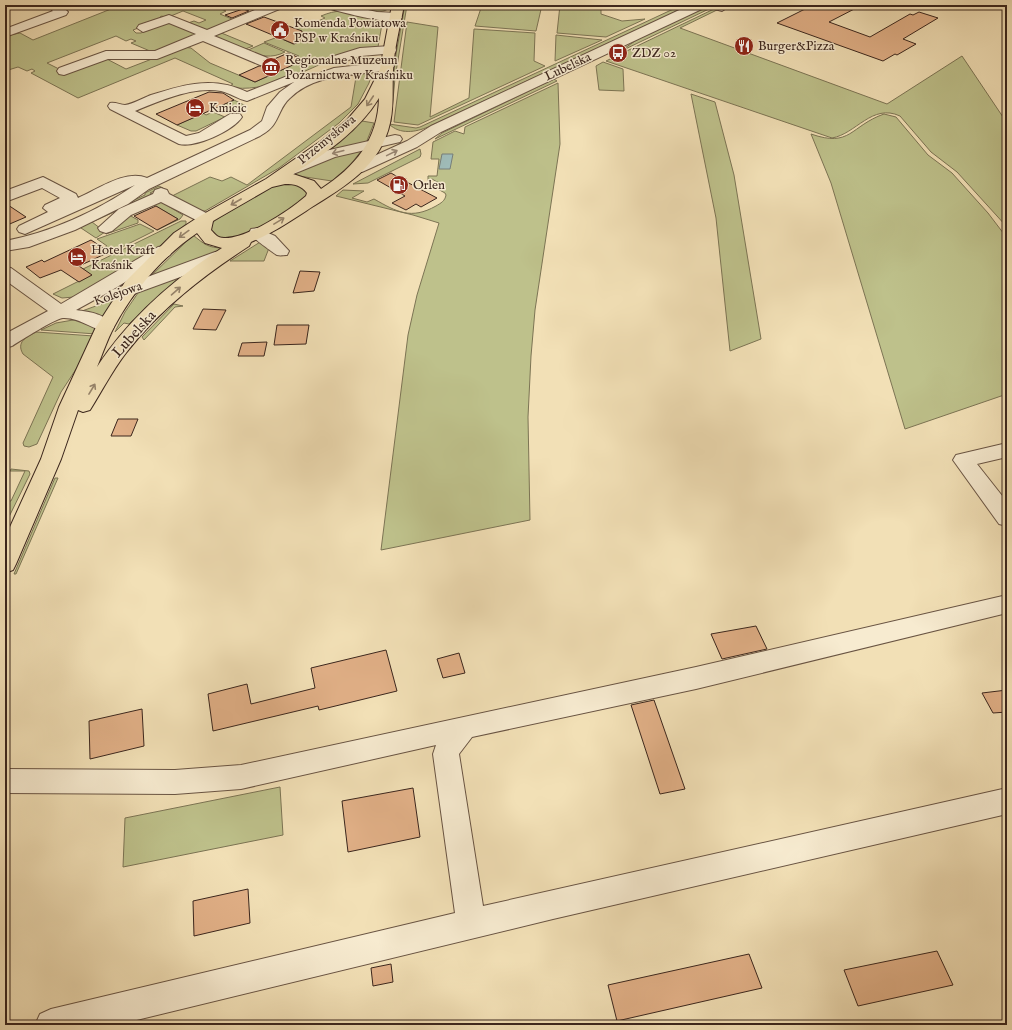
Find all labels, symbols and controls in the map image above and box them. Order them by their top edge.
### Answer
place label: Komenda Powiatowa PSP w Kraśniku [294,15,406,47]
public building icon: Komenda Powiatowa PSP w Kraśniku [269,19,291,41]
restaurant icon: Burger&Pizza [733,35,755,57]
place label: Burger&Pizza [758,38,835,55]
bus stop icon: ZDZ 02 [607,42,629,64]
place label: ZDZ 02 [632,45,676,62]
street label: Lubelska [542,49,594,85]
place label: Regionalne Muzeum Pożarnictwa w Kraśniku [285,52,413,84]
museum icon: Regionalne Muzeum Pożarnictwa w Kraśniku [260,56,282,78]
one-way arrow [366,95,374,106]
hotel icon: Kmicic [184,97,206,119]
place label: Kmicic [209,100,247,117]
street label: Przemysłowa [295,111,360,169]
one-way arrow [332,149,345,156]
one-way arrow [386,149,398,156]
fuel station icon: Orlen [388,174,410,196]
place label: Orlen [413,177,445,194]
one-way arrow [230,198,242,206]
one-way arrow [273,216,285,224]
one-way arrow [178,230,189,238]
place label: Hotel Kraft Kraśnik [91,242,155,274]
hotel icon: Hotel Kraft Kraśnik [66,246,88,268]
street label: Kolejowa [92,278,145,310]
one-way arrow [171,287,182,296]
street label: Lubelska [108,306,161,362]
one-way arrow [89,383,97,395]

